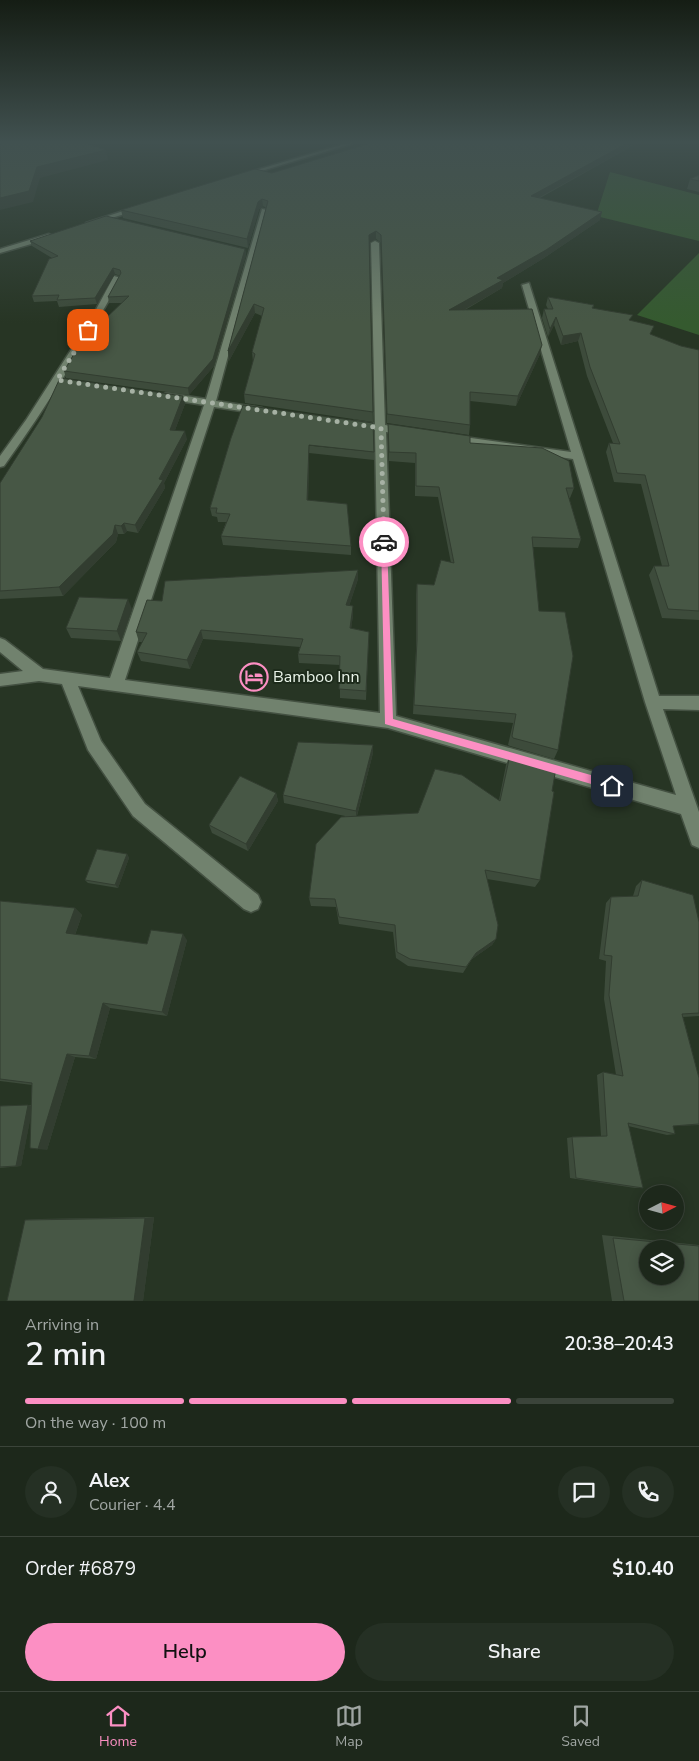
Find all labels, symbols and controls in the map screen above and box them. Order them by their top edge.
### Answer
pin [67,309,109,351]
icon: bag [74,316,102,344]
courier [359,517,409,567]
icon: car [370,528,398,556]
hotel icon: Bamboo Inn [239,662,269,692]
place label: Bamboo Inn [273,666,360,688]
pin [591,765,633,807]
icon: home [598,772,626,800]
north arrow [639,1185,684,1230]
map controls [639,1185,684,1285]
button: layers [639,1240,684,1285]
text: Arriving in [25,1314,99,1336]
text: 20:38–20:43 [564,1331,674,1357]
text: 2 min [25,1333,107,1376]
text: On the way · 100 m [25,1412,166,1434]
button: person [25,1466,77,1518]
button: chat [558,1466,610,1518]
button: phone [622,1466,674,1518]
text: Alex [89,1468,130,1494]
text: Courier · 4.4 [89,1494,175,1516]
text: Order #6879 [25,1556,136,1582]
text: $10.40 [612,1556,674,1582]
button: Help [25,1623,345,1681]
button: Share [355,1623,674,1681]
tab: Home [99,1702,137,1751]
tab: Map [335,1702,363,1751]
tab: Saved [561,1702,600,1751]

